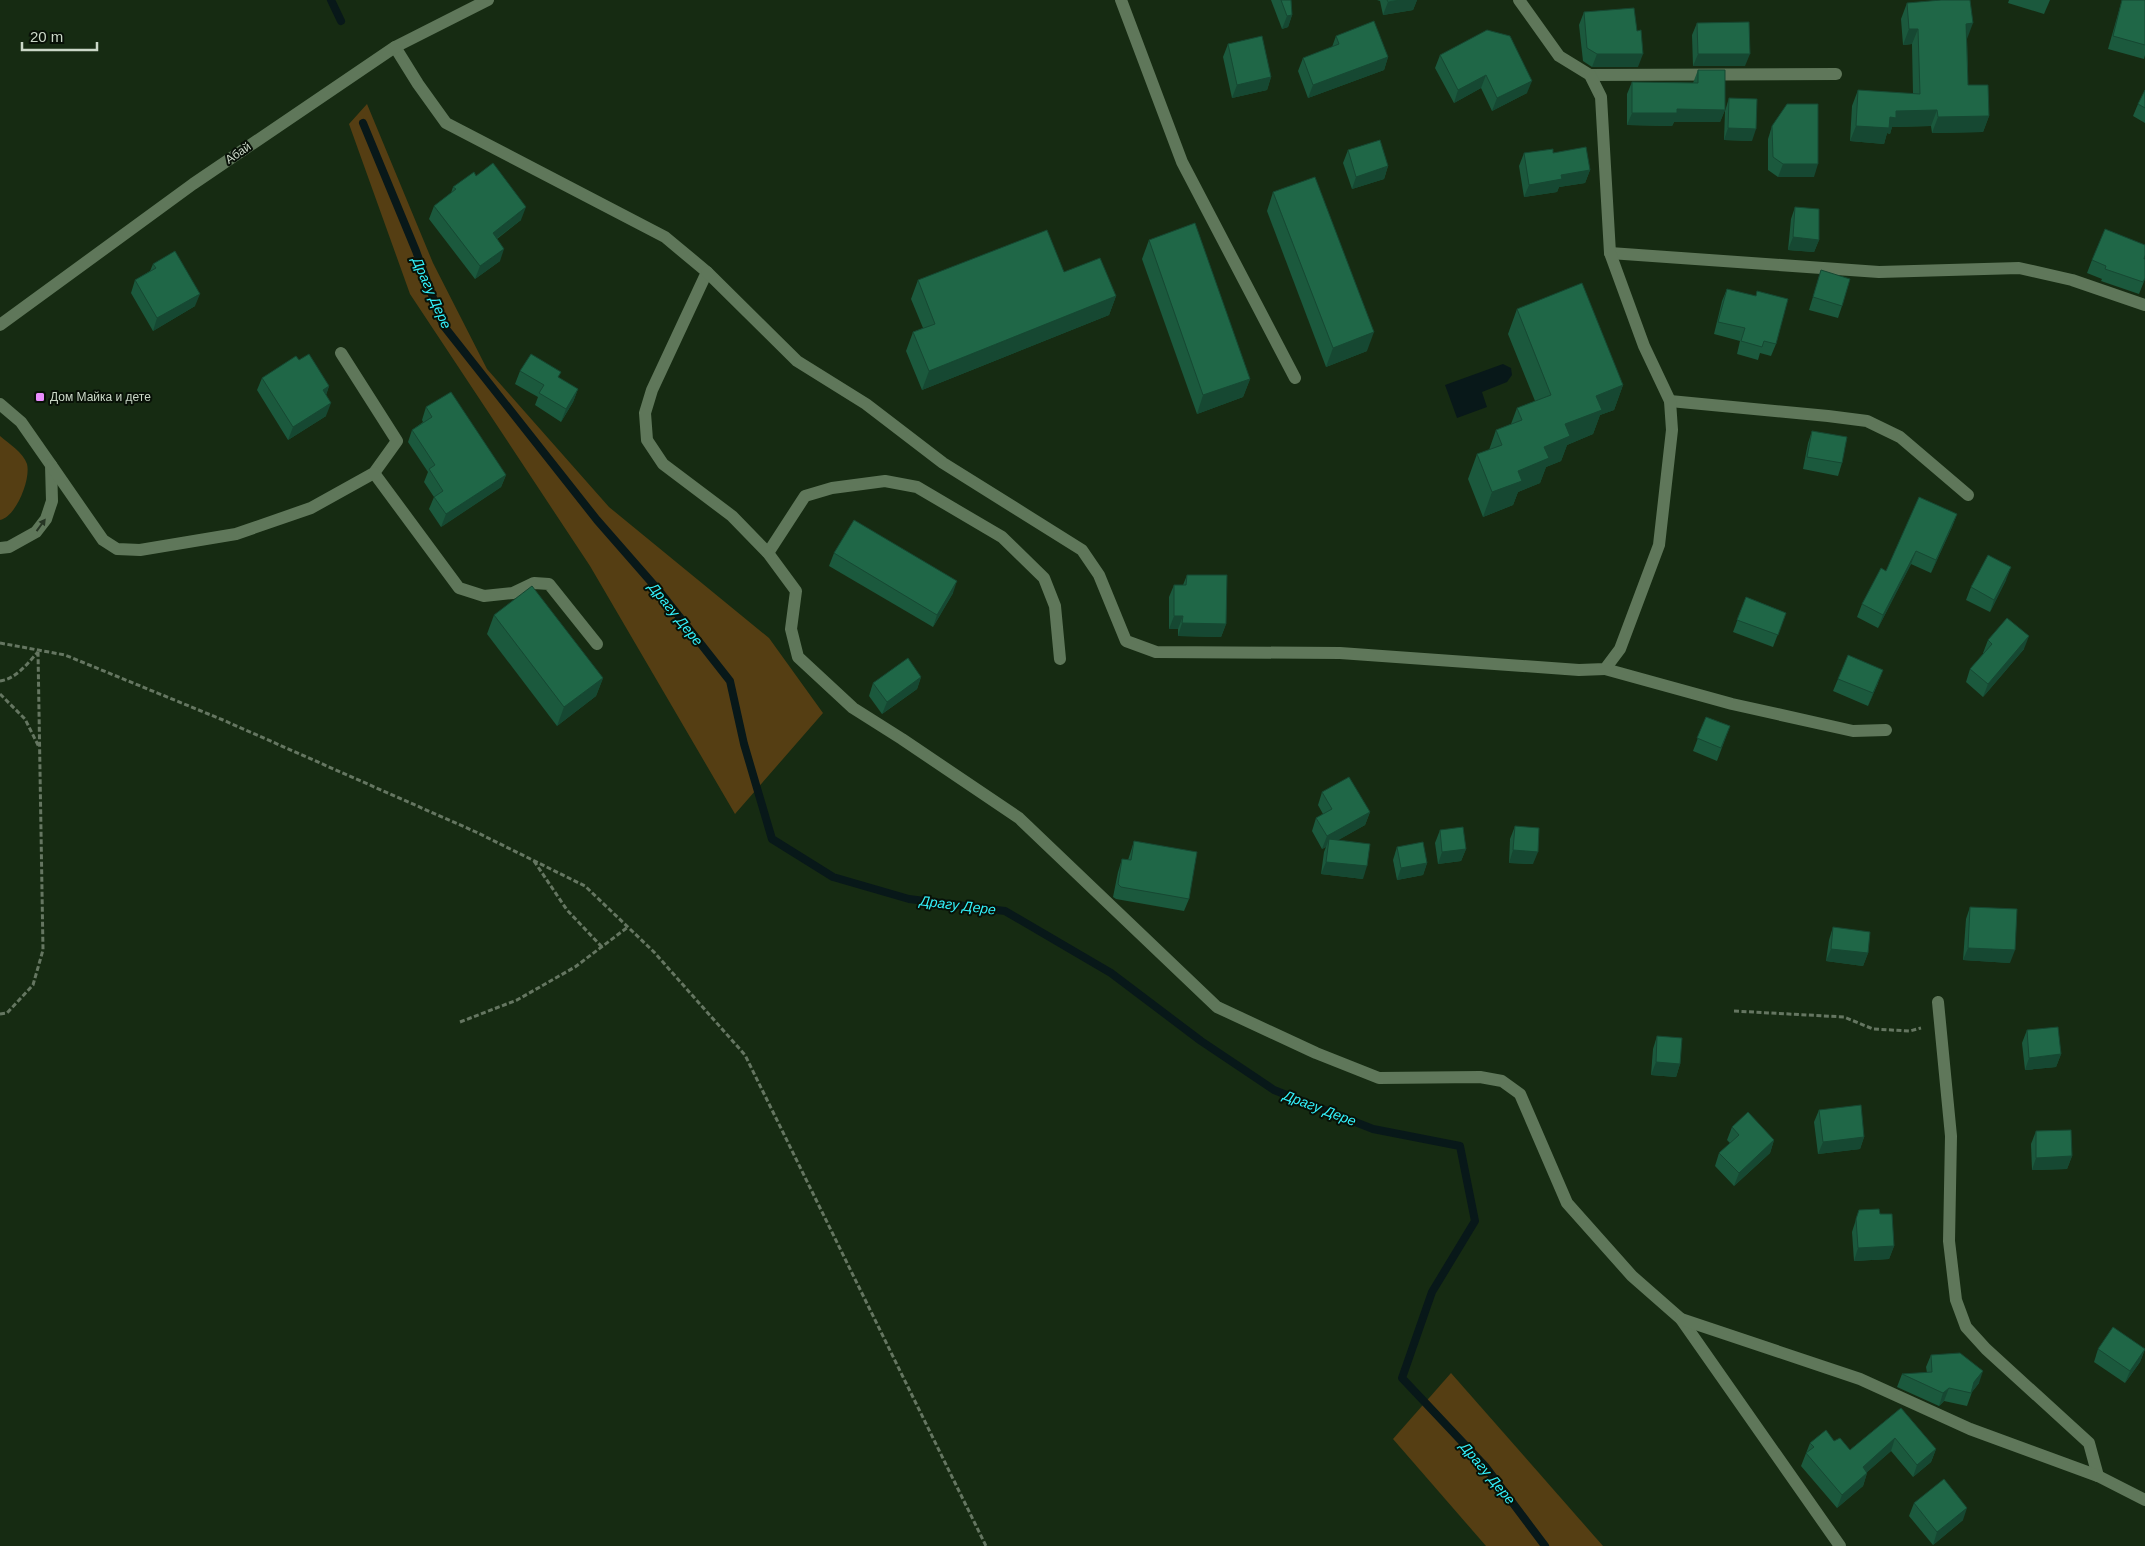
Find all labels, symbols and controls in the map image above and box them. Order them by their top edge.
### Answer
scale bar [22,20,98,52]
text: 20 m [30,28,63,45]
street label: Абай [222,139,254,167]
water label: Драгу Дере [408,253,455,331]
place label: Дом Майка и дете [50,390,151,404]
marker: Дом Майка и дете [34,391,46,403]
one-way arrow [36,518,46,532]
water label: Драгу Дере [644,578,706,649]
water label: Драгу Дере [917,892,997,918]
water label: Драгу Дере [1280,1086,1359,1129]
water label: Драгу Дере [1456,1437,1519,1508]

